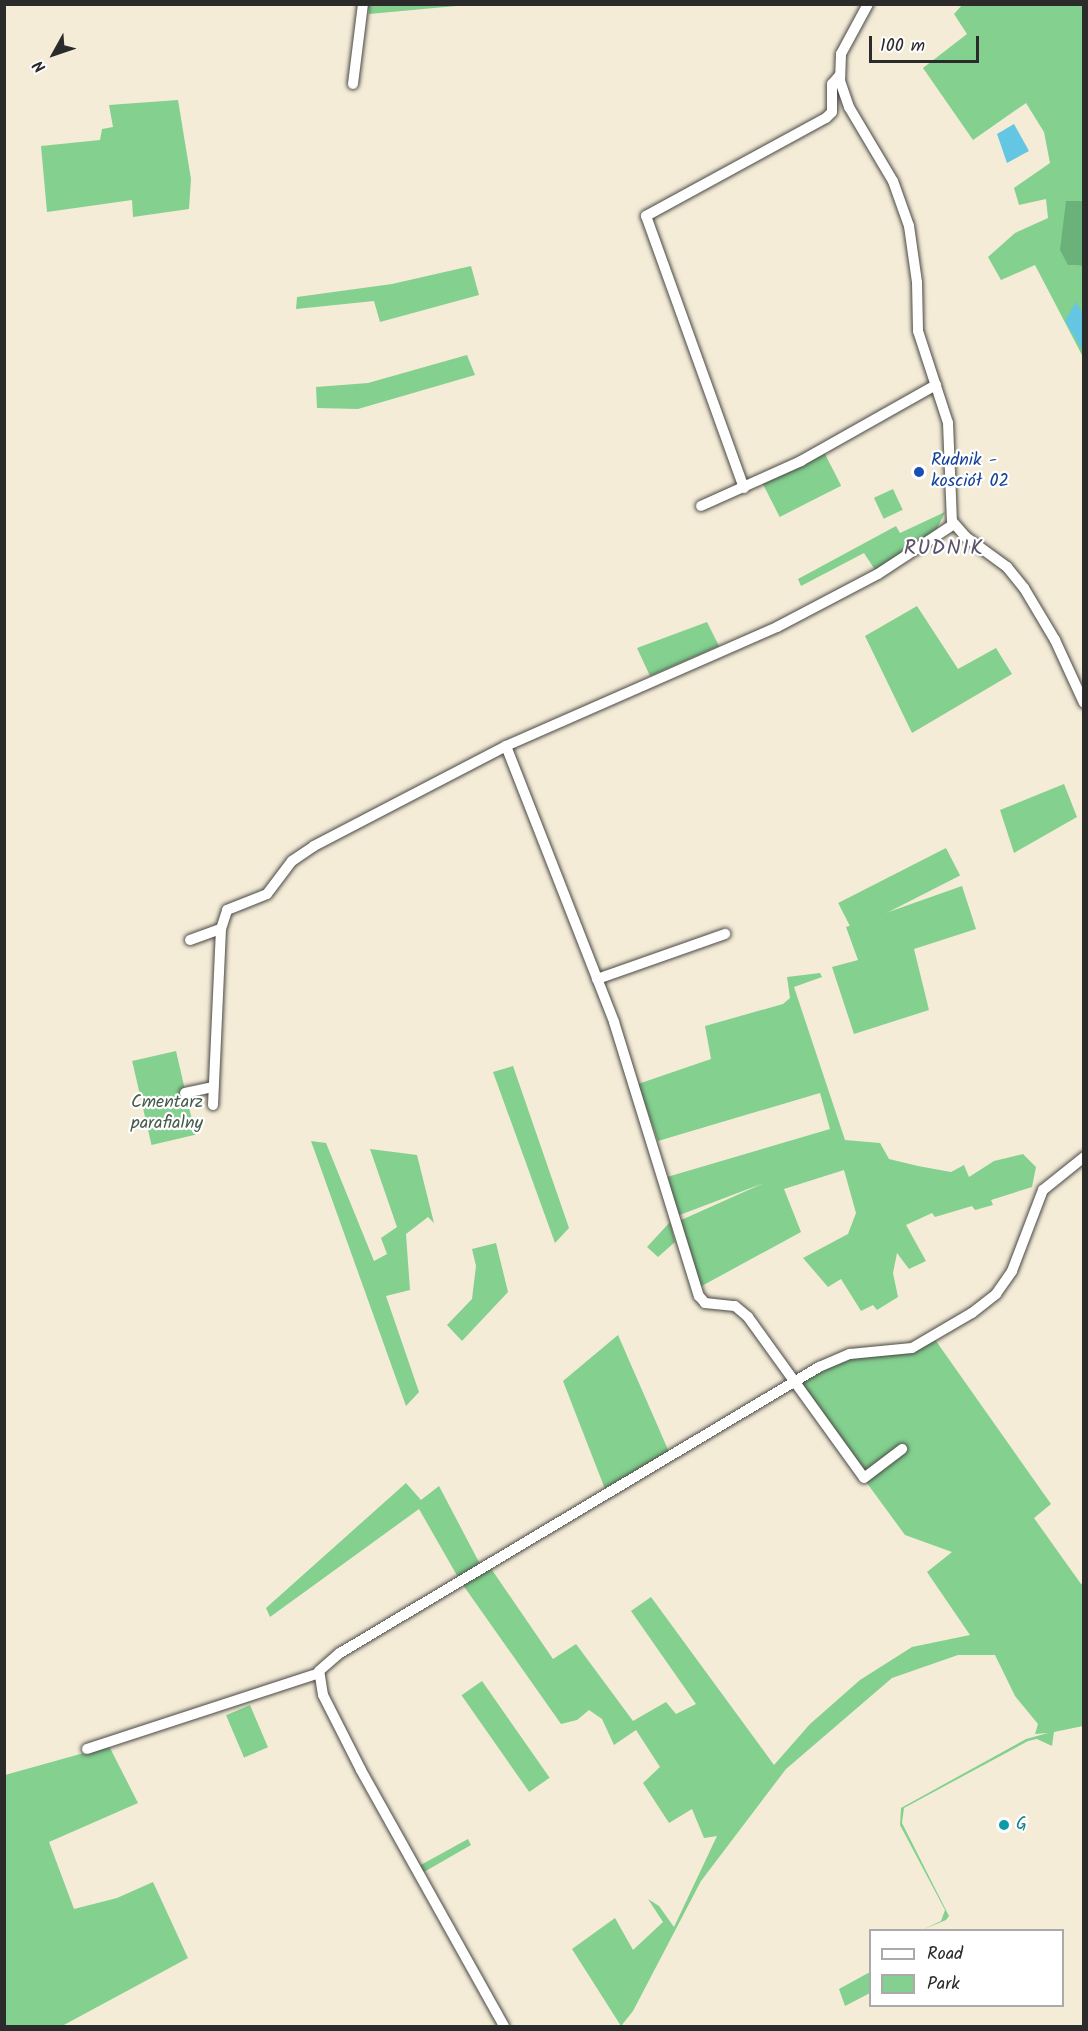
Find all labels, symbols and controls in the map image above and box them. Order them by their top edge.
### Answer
north arrow [24,24,84,84]
scale bar [872,24,982,62]
text: 100 m [880,32,925,61]
text: N [27,54,53,78]
place label: Rudnik - kosciół 02 [931,451,1009,494]
marker: Rudnik - kosciół 02 [912,465,926,479]
district label: RUDNIK [904,536,984,562]
park label: Cmentarz parafialny [131,1093,203,1136]
place label: G [1016,1814,1027,1836]
marker: G [997,1818,1011,1832]
legend [869,1929,1064,2007]
text: Road [927,1940,963,1969]
text: Park [927,1970,960,1999]

